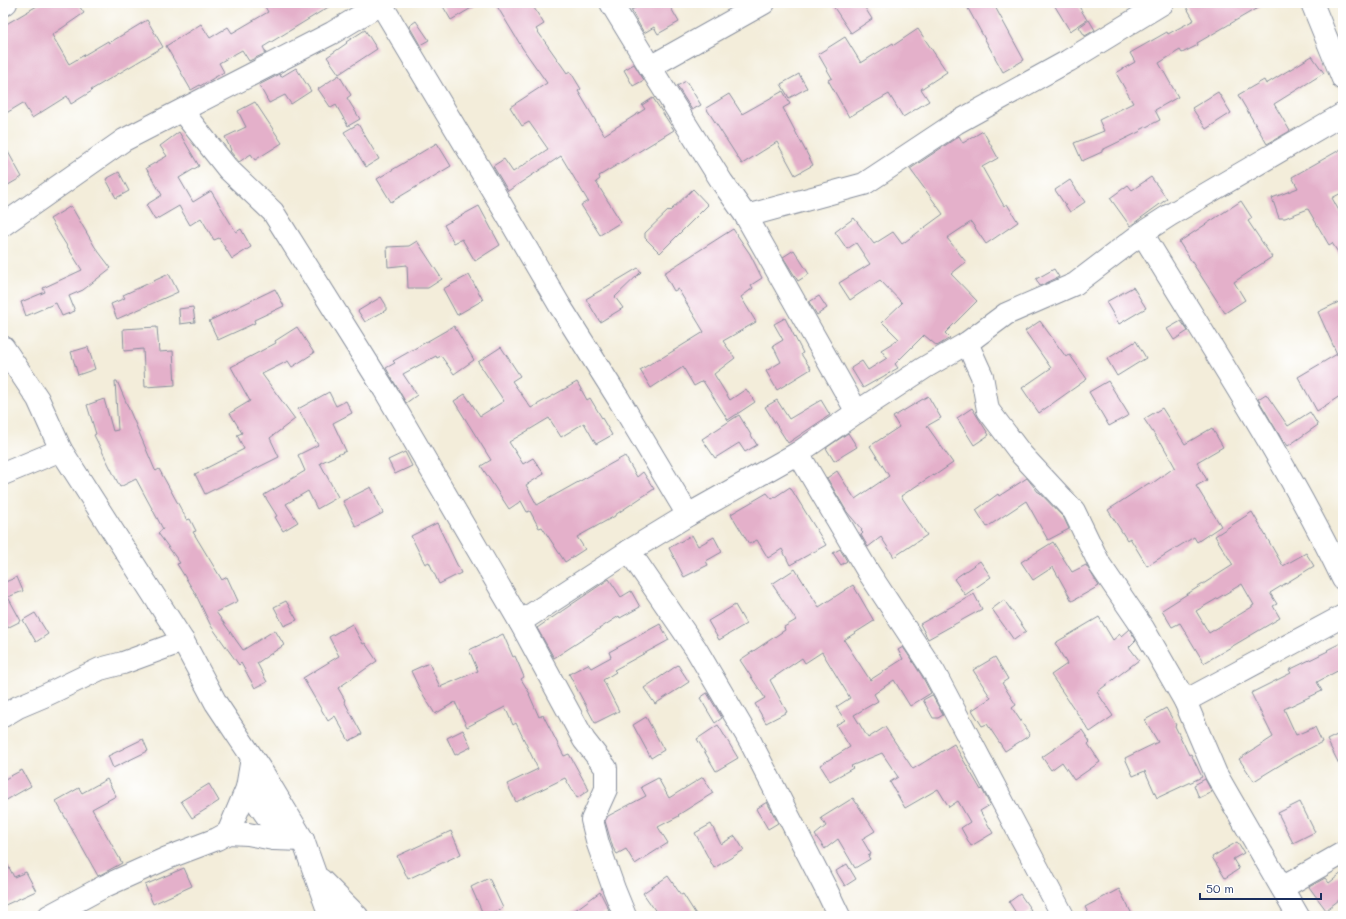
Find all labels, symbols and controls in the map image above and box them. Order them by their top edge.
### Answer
scale bar [1200,875,1321,901]
text: 50 m [1206,880,1234,896]

